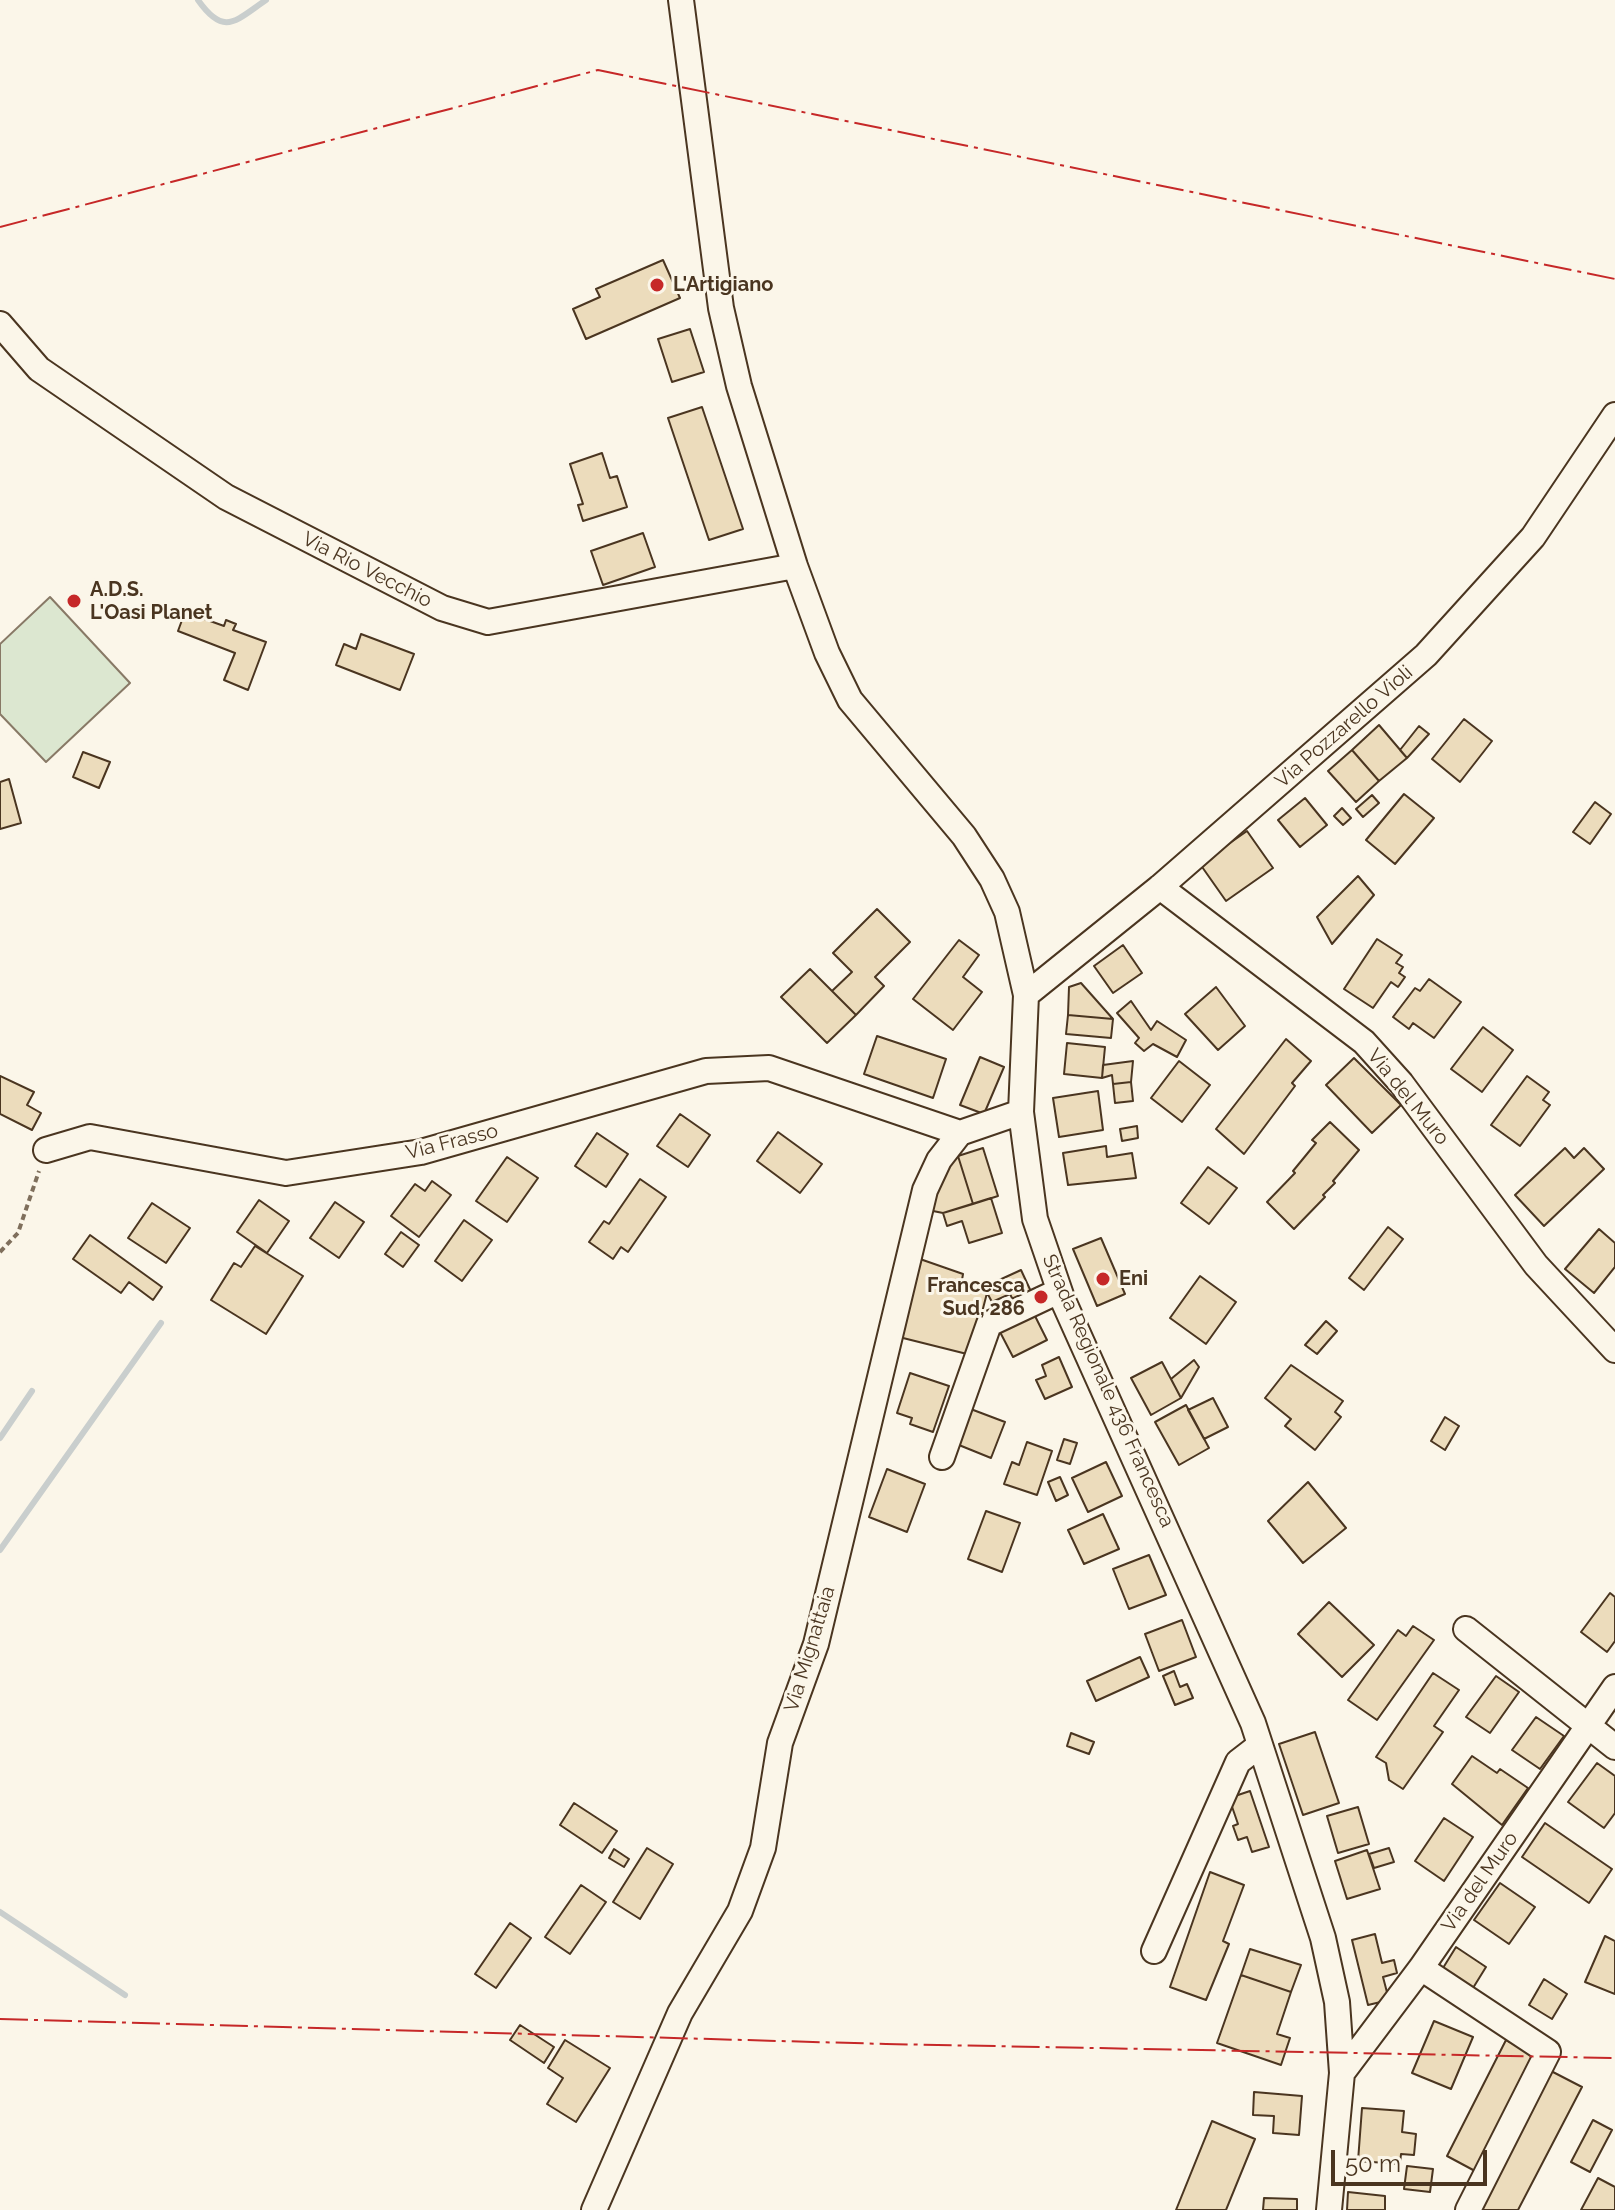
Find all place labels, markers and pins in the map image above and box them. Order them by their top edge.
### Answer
place label: L'Artigiano [673,273,773,297]
marker: L'Artigiano [648,276,666,294]
place label: A.D.S. L'Oasi Planet [90,578,212,625]
marker: A.D.S. L'Oasi Planet [65,592,83,610]
place label: Eni [1119,1267,1148,1291]
marker: Eni [1094,1270,1112,1288]
place label: Francesca Sud, 286 [927,1274,1025,1321]
marker: Francesca Sud, 286 [1032,1288,1050,1306]

